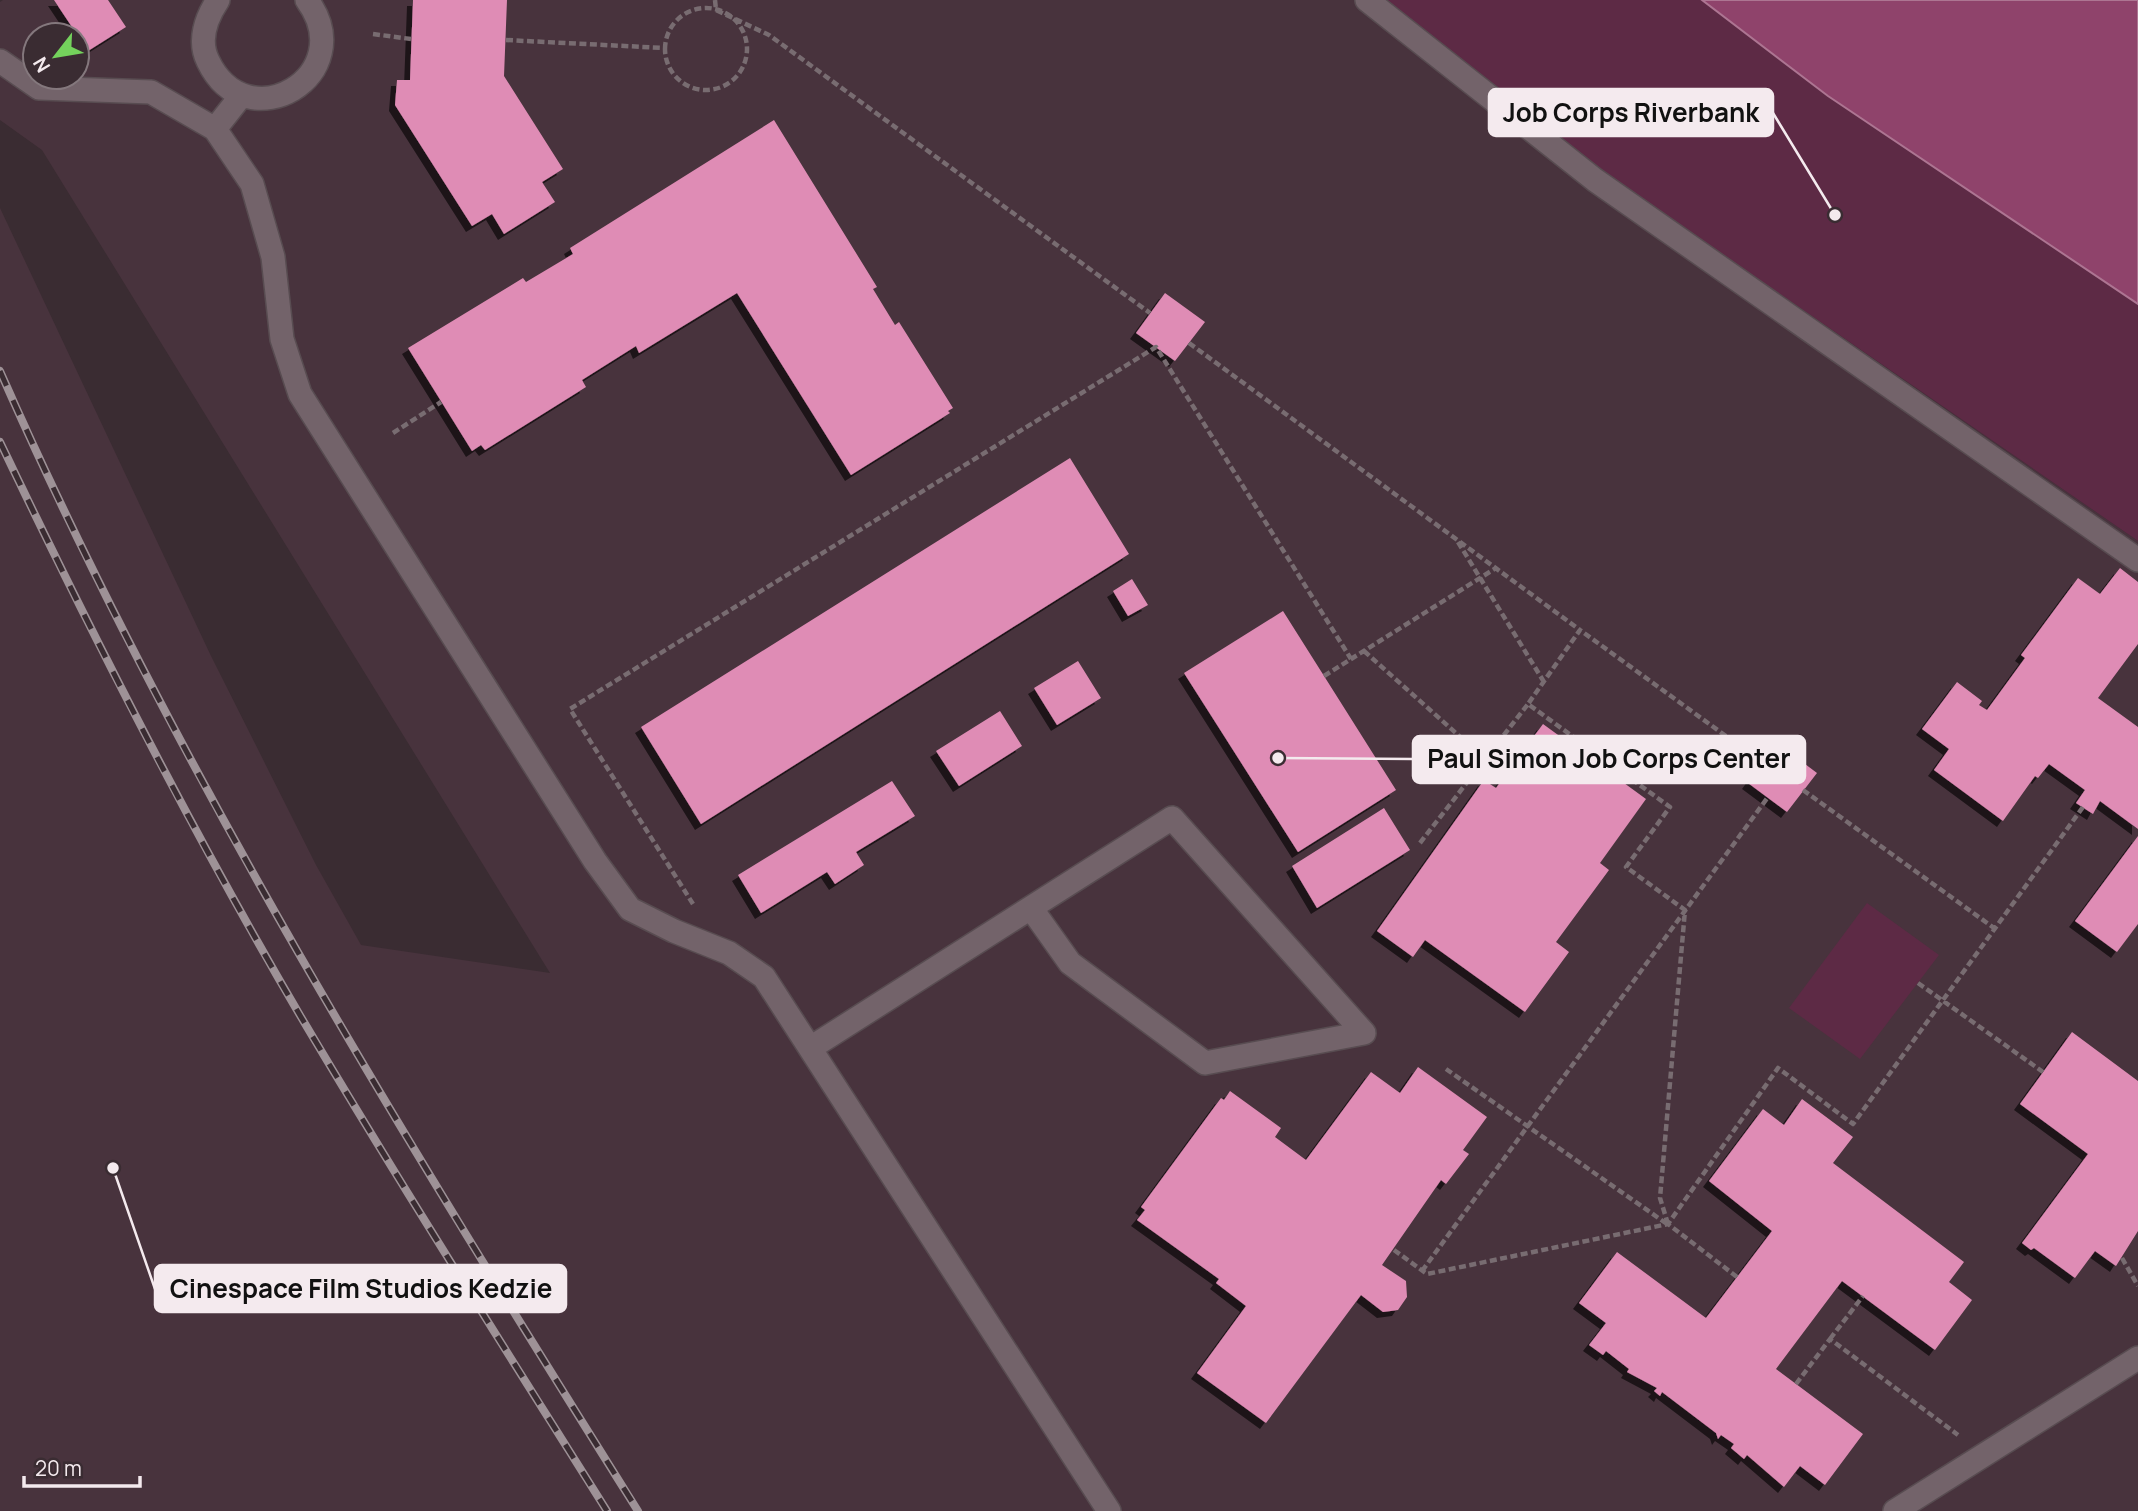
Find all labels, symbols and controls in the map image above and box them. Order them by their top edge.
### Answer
north arrow [21,21,91,91]
text: N [27,52,56,77]
callout: Job Corps Riverbank [1489,89,1773,136]
text: Job Corps Riverbank [1503,94,1760,130]
callout: Paul Simon Job Corps Center [1413,736,1805,783]
text: Paul Simon Job Corps Center [1427,740,1791,776]
callout: Cinespace Film Studios Kedzie [155,1265,566,1312]
text: Cinespace Film Studios Kedzie [170,1270,552,1306]
scale bar [24,1444,140,1488]
text: 20 m [35,1454,82,1482]

